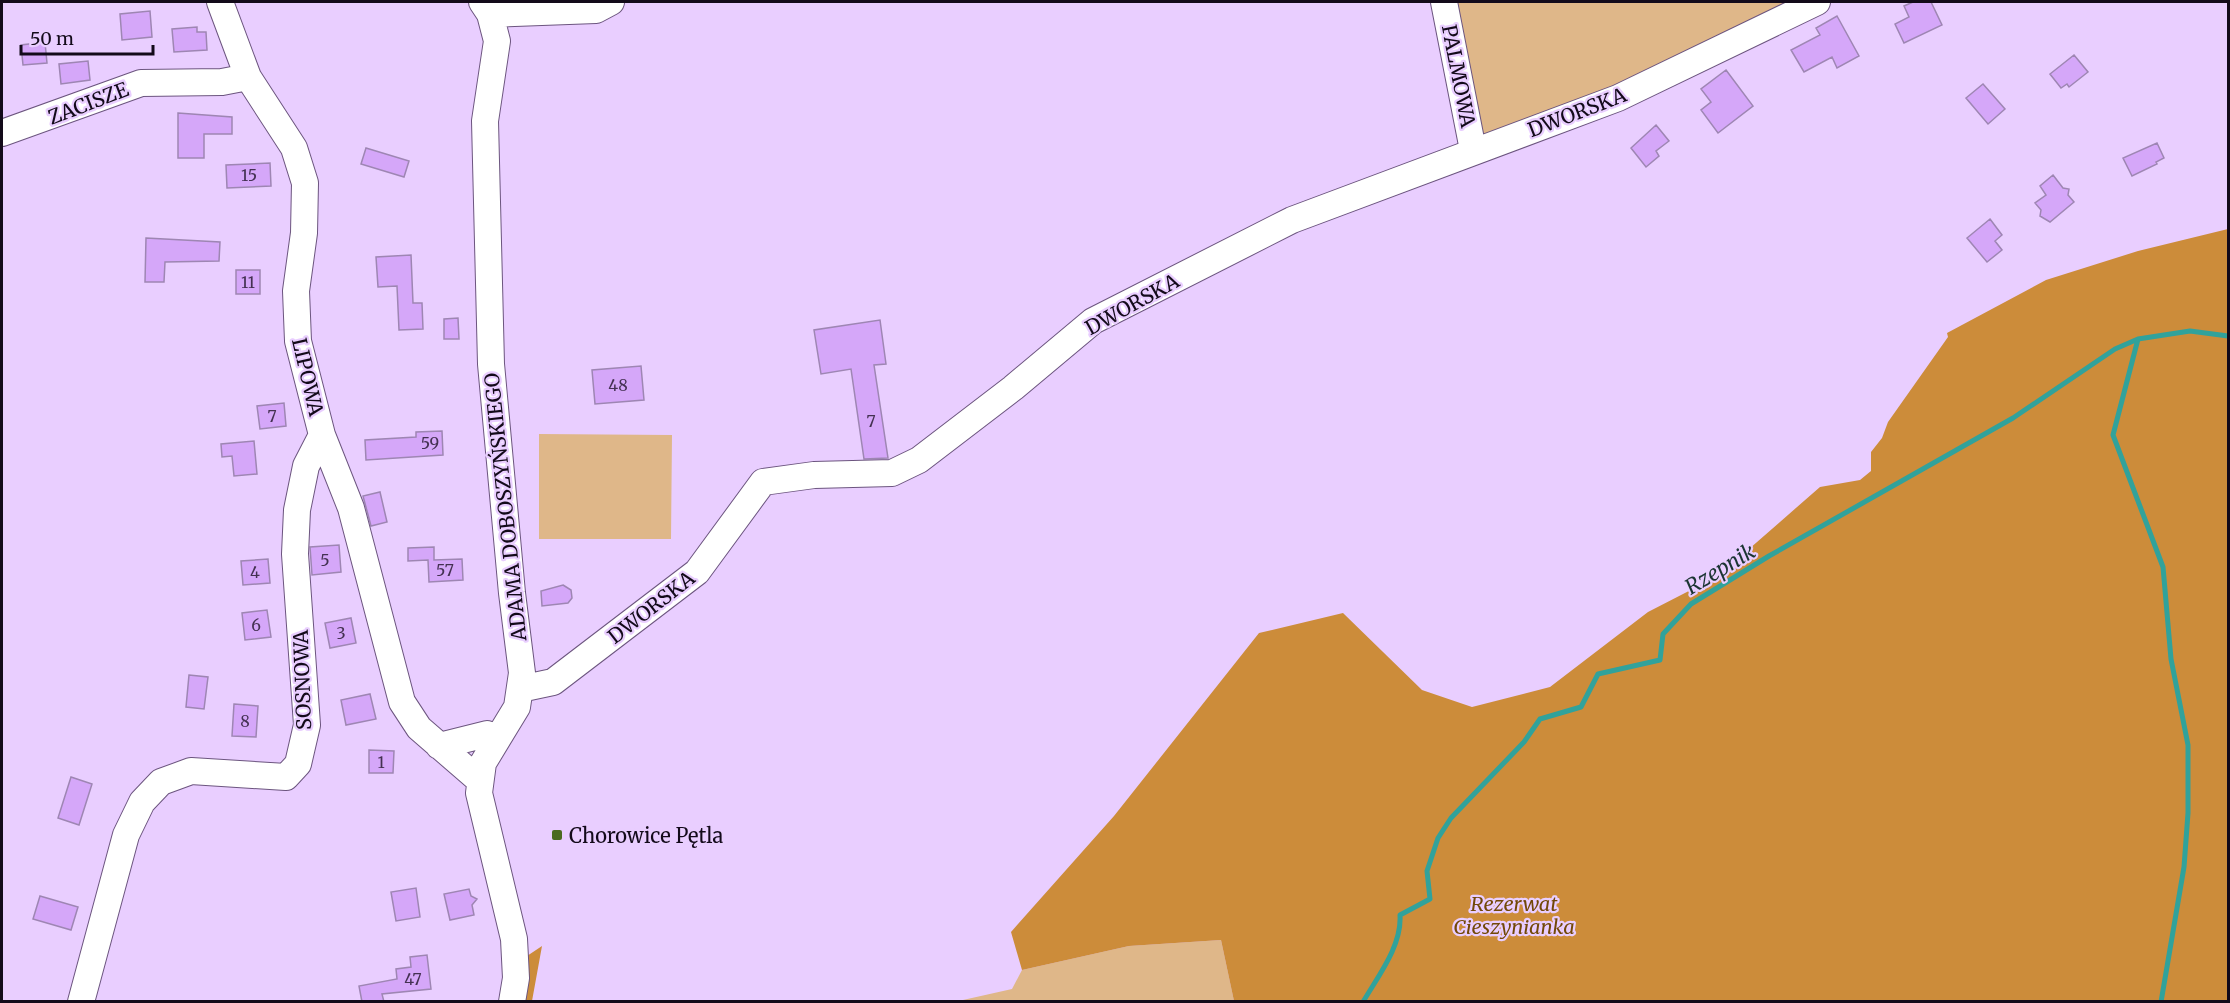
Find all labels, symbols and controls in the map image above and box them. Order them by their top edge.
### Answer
scale bar [21,18,153,56]
street label: PALMOWA [1437,23,1481,130]
text: 50 m [30,27,74,50]
street label: ZACISZE [44,76,132,130]
street label: DWORSKA [1524,81,1631,142]
house number: 15 [241,165,257,185]
street label: DWORSKA [1081,268,1184,340]
house number: 11 [241,272,255,292]
street label: LIPOWA [287,336,329,419]
street label: ADAMA DOBOSZYŃSKIEGO [476,372,532,644]
house number: 48 [608,375,628,395]
house number: 7 [267,406,277,426]
house number: 7 [866,411,876,431]
house number: 59 [421,433,439,453]
water label: Rzepnik [1680,537,1760,600]
house number: 5 [320,550,330,570]
house number: 57 [436,560,454,580]
house number: 4 [250,562,260,582]
street label: DWORSKA [603,565,700,649]
house number: 6 [251,615,261,635]
house number: 3 [336,623,346,643]
street label: SOSNOWA [288,629,316,730]
house number: 8 [240,711,250,731]
house number: 1 [377,752,385,772]
place label: Chorowice Pętla [569,823,723,848]
marker: Chorowice Pętla [550,828,564,842]
park label: Rezerwat Cieszynianka [1453,891,1575,939]
house number: 47 [404,969,422,989]

